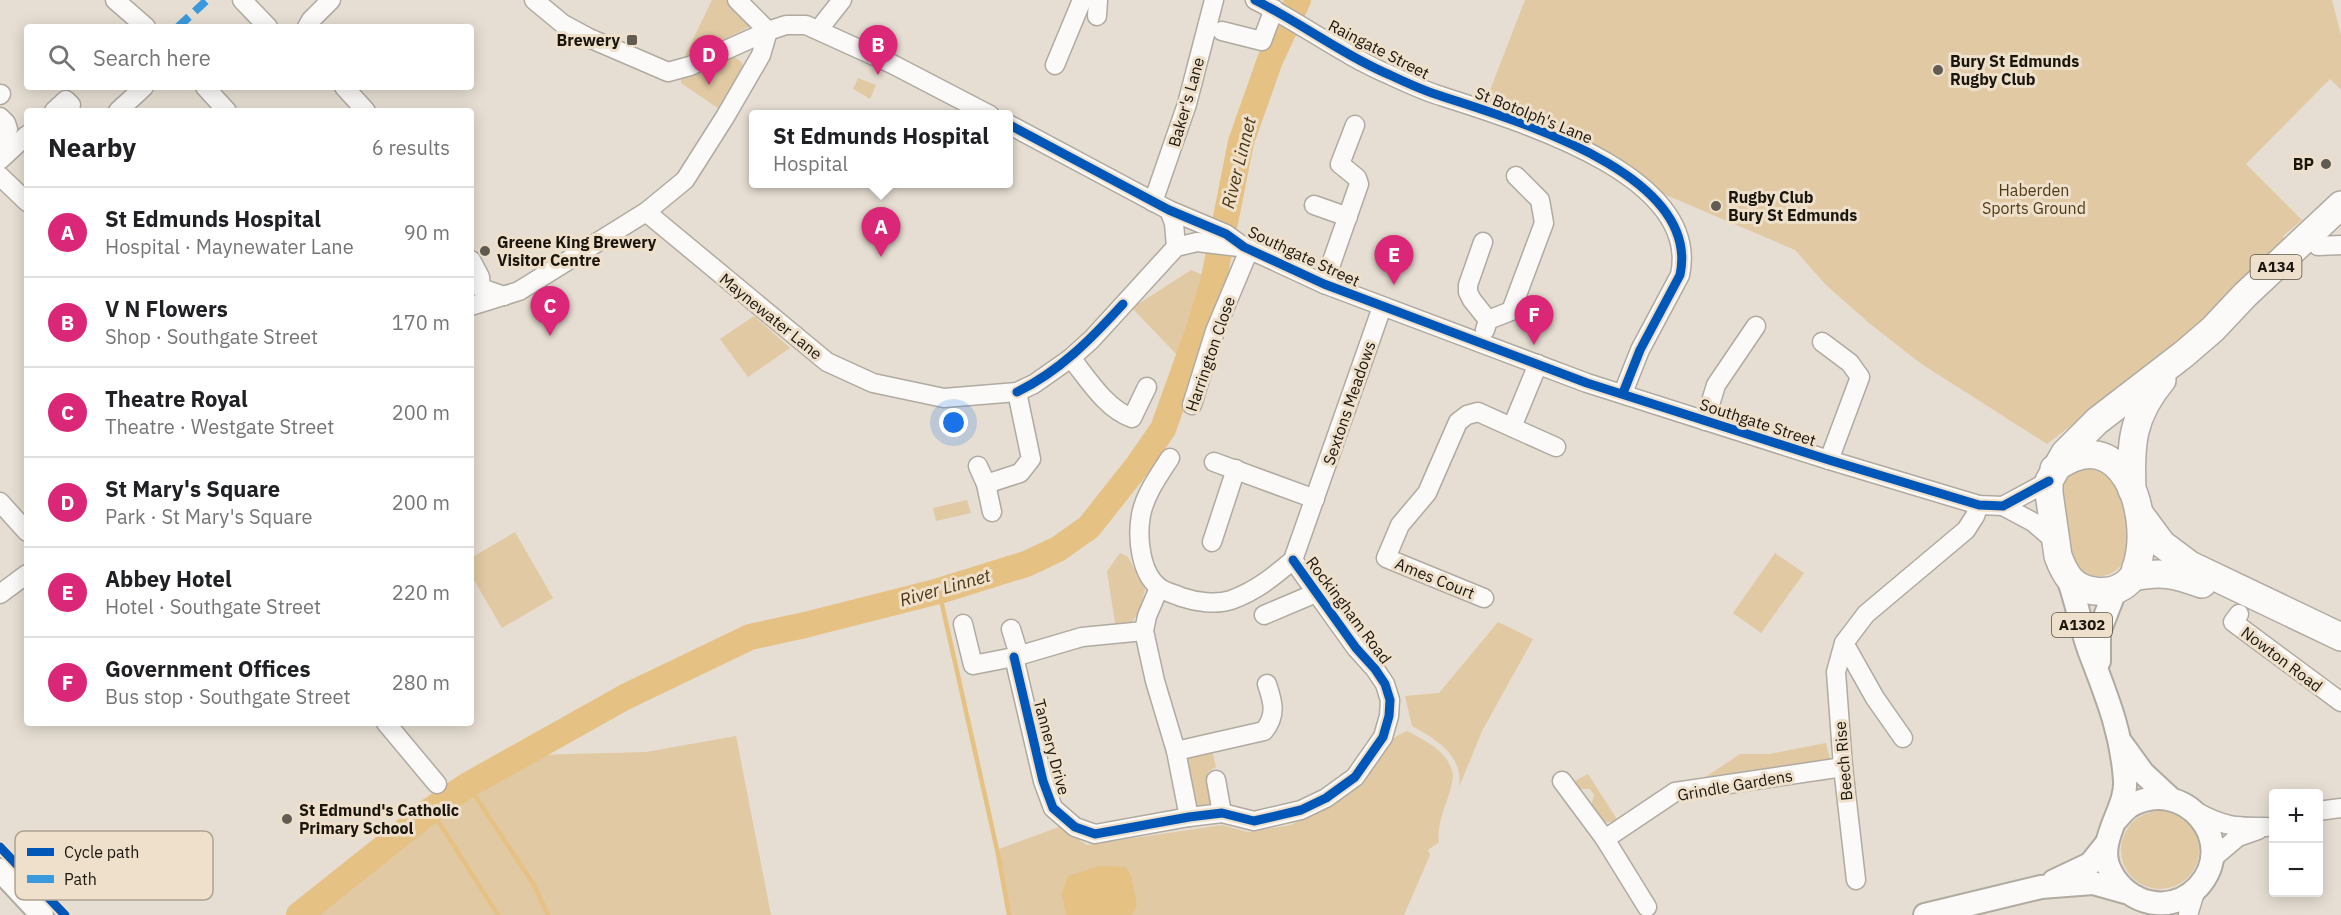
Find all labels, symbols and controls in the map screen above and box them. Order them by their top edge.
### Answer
street label: Raingate Street [1325,15,1433,83]
search box [24,24,474,90]
pin: B [858,26,898,75]
place label: Brewery [557,30,620,50]
marker: Brewery [625,33,639,47]
pin: D [690,36,728,85]
icon: search [45,41,78,74]
text: Search here [93,43,211,72]
place label: Bury St Edmunds Rugby Club [1950,51,2079,89]
street label: Baker's Lane [1164,55,1208,149]
marker: Bury St Edmunds Rugby Club [1931,63,1945,77]
street label: St Botolph's Lane [1472,82,1596,148]
popup [749,110,1013,188]
water label: River Linnet [1216,114,1261,211]
text: St Edmunds Hospital [773,121,989,150]
text: Nearby [48,130,136,164]
text: 6 results [372,134,450,161]
text: Hospital [773,150,848,177]
place label: BP [2293,154,2314,174]
marker: BP [2319,157,2333,171]
park label: Haberden Sports Ground [1982,180,2086,218]
place label: Rugby Club Bury St Edmunds [1728,187,1857,225]
marker: Rugby Club Bury St Edmunds [1709,199,1723,213]
text: St Edmunds Hospital [105,204,321,233]
pin: A [862,208,900,257]
text: A [61,219,74,246]
text: 90 m [404,219,450,246]
street label: Southgate Street [1245,221,1363,291]
place label: Greene King Brewery Visitor Centre [497,232,657,270]
text: Hospital · Maynewater Lane [105,233,354,260]
pin: E [1374,236,1414,285]
marker: Greene King Brewery Visitor Centre [478,244,492,258]
road number: A134 [2250,255,2302,279]
street label: Maynewater Lane [716,268,827,364]
pin: C [530,286,570,336]
text: V N Flowers [105,294,228,323]
street label: Harrington Close [1181,294,1239,414]
pin: F [1514,296,1553,345]
text: B [61,309,74,336]
text: 170 m [392,309,450,336]
text: Shop · Southgate Street [105,323,318,350]
street label: Sextons Meadows [1318,338,1380,468]
text: Theatre Royal [105,384,248,413]
street label: Southgate Street [1697,394,1819,450]
text: C [61,399,74,426]
text: 200 m [392,399,450,426]
your location [939,408,968,437]
text: Theatre · Westgate Street [105,413,334,440]
text: St Mary's Square [105,474,280,503]
text: D [61,489,74,516]
text: 200 m [392,489,450,516]
text: Park · St Mary's Square [105,503,312,530]
street label: Rockingham Road [1302,552,1396,668]
street label: Ames Court [1392,553,1478,603]
water label: River Linnet [897,563,994,611]
text: Abbey Hotel [105,564,232,593]
text: E [61,579,74,606]
text: 220 m [392,579,450,606]
text: Hotel · Southgate Street [105,593,321,620]
road number: A1302 [2052,613,2112,637]
street label: Nowton Road [2237,622,2327,696]
text: Government Offices [105,654,311,683]
text: F [62,669,73,696]
text: 280 m [392,669,450,696]
text: Bus stop · Southgate Street [105,683,350,710]
street label: Tannery Drive [1030,697,1074,797]
street label: Beech Rise [1830,720,1856,802]
street label: Grindle Gardens [1676,765,1794,805]
map controls [2269,789,2323,897]
button: + [2269,789,2323,843]
place label: St Edmund's Catholic Primary School [299,800,459,838]
marker: St Edmund's Catholic Primary School [280,812,294,826]
legend [15,831,213,900]
text: Cycle path [64,842,139,862]
button: − [2269,843,2323,897]
text: Path [64,869,97,889]

